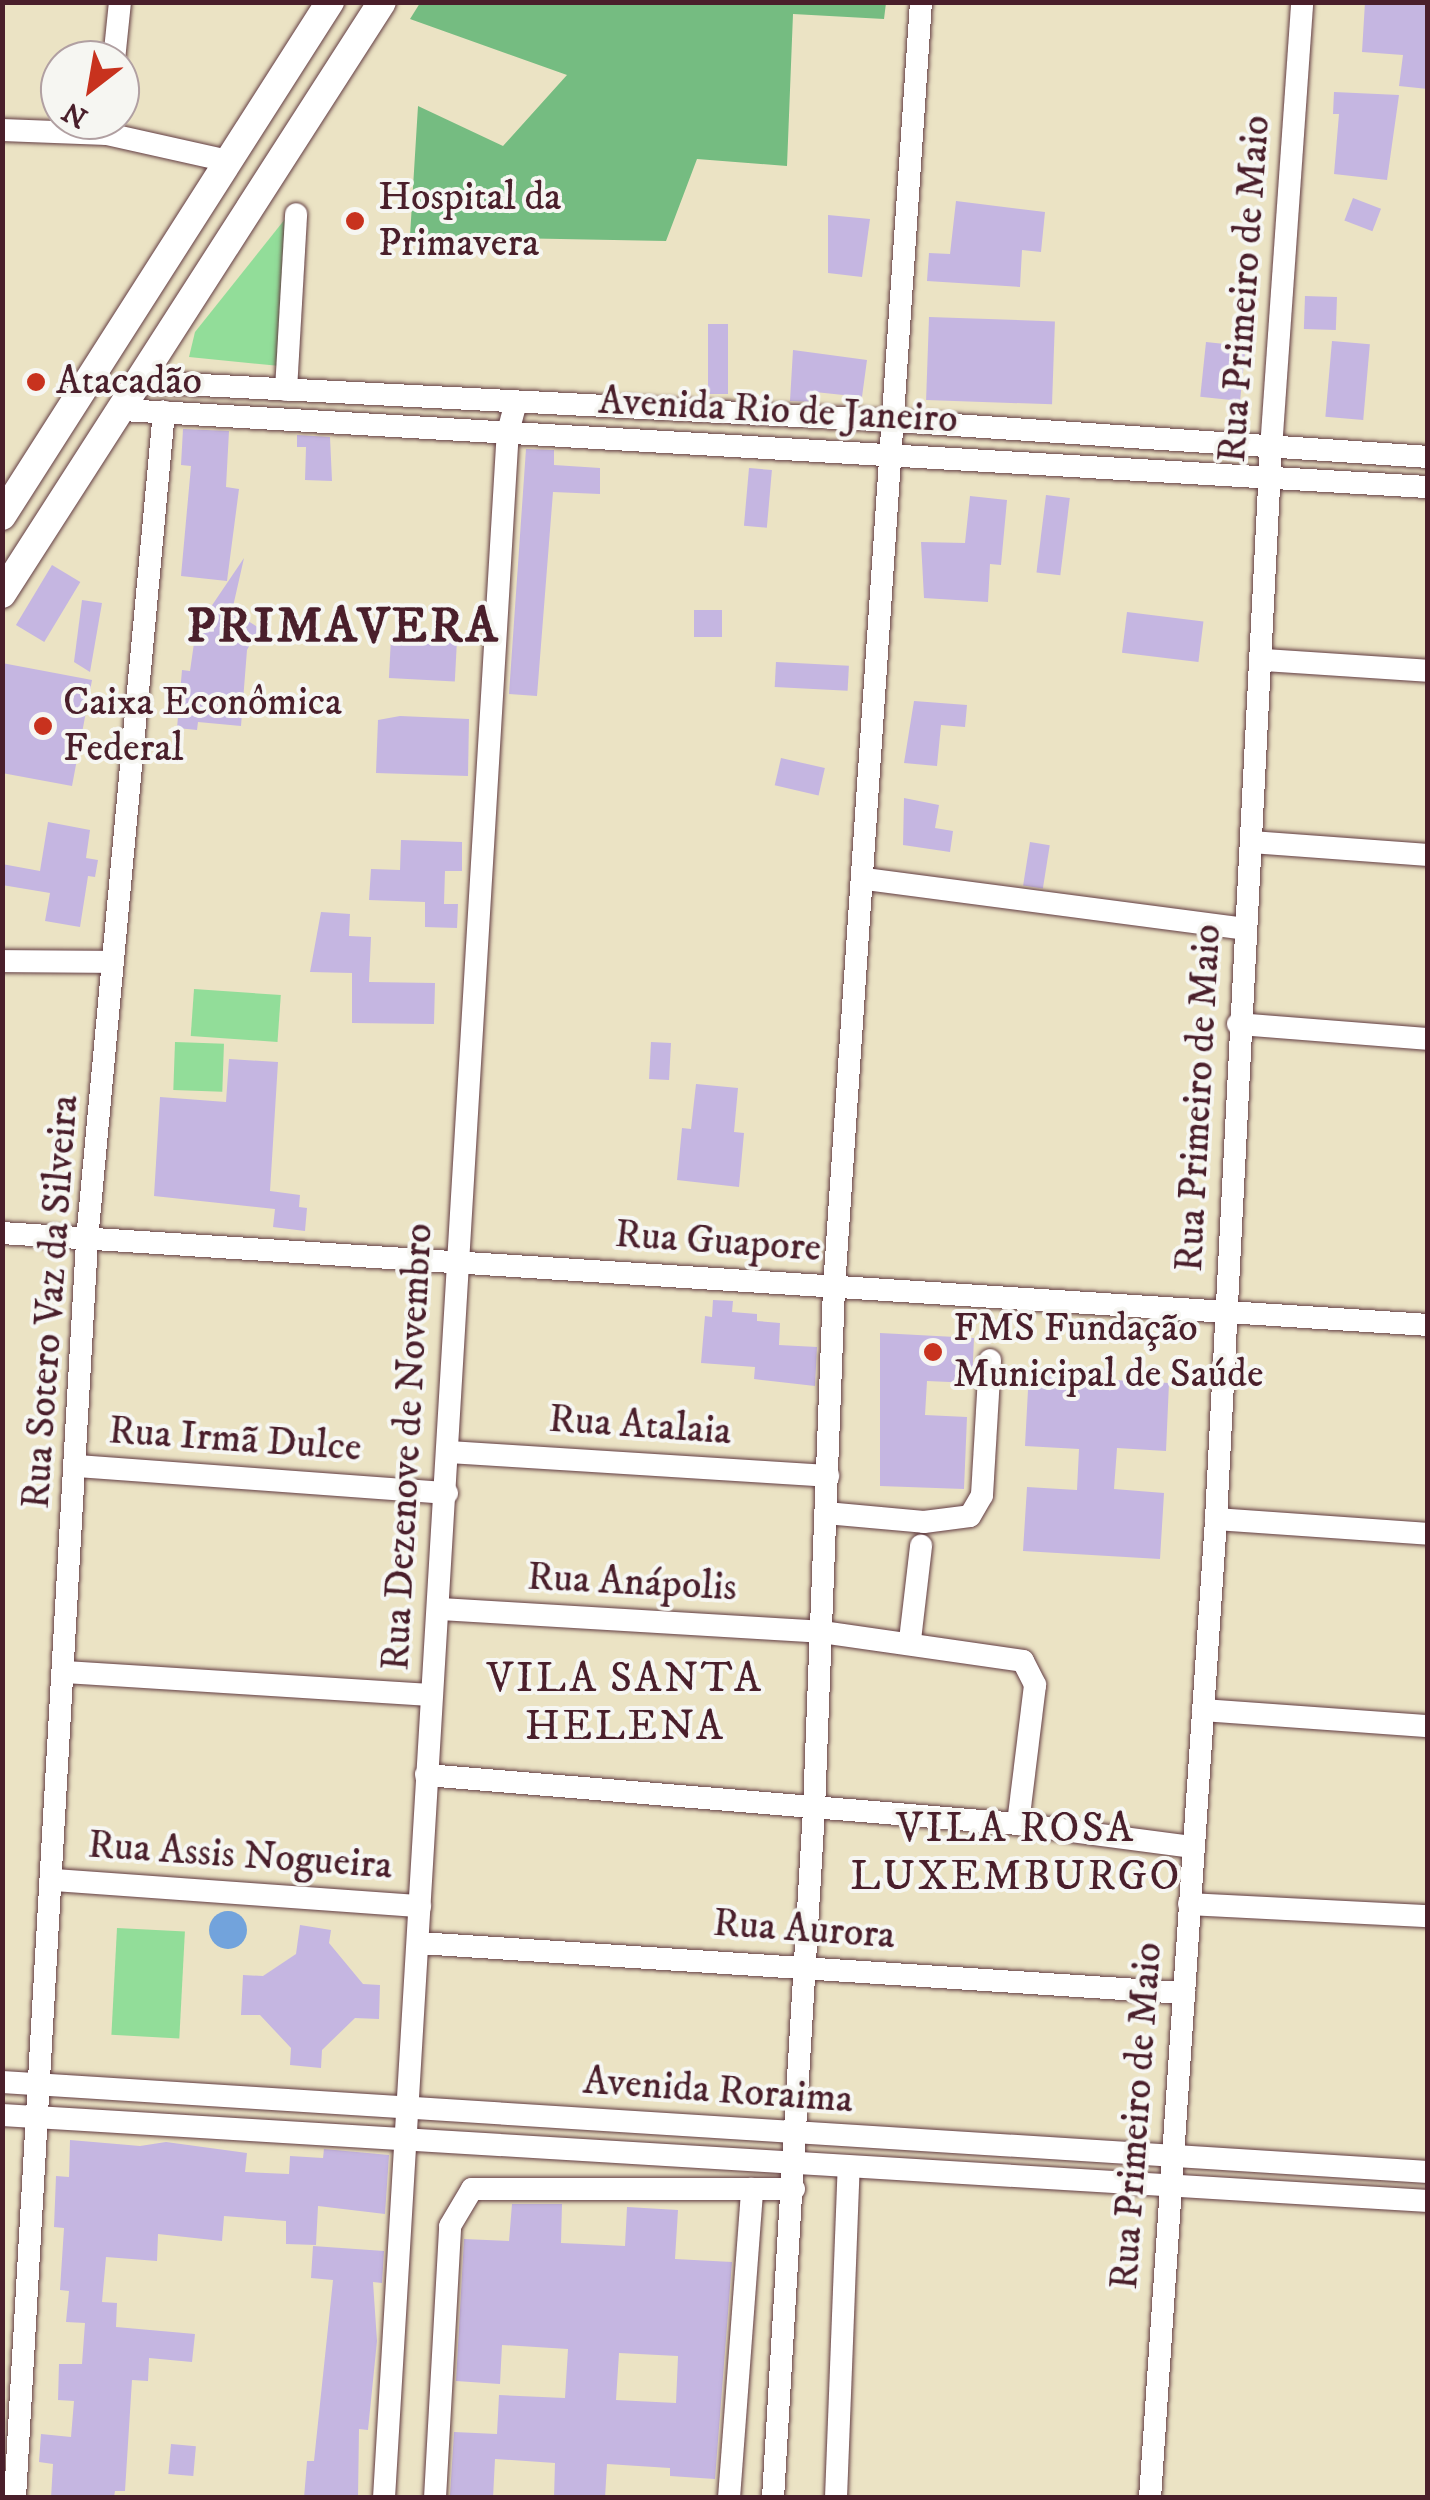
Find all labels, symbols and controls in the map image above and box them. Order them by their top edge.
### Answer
north arrow [40,40,140,140]
text: N [56,94,94,135]
street label: Rua Primeiro de Maio [1209,114,1281,464]
place label: Hospital da Primavera [378,174,561,268]
marker: Hospital da Primavera [342,208,368,234]
place label: Atacadão [56,358,202,406]
marker: Atacadão [25,371,47,393]
street label: Avenida Rio de Janeiro [597,378,959,444]
district label: PRIMAVERA [186,597,500,657]
place label: Caixa Econômica Federal [63,679,342,773]
marker: Caixa Econômica Federal [32,715,54,737]
street label: Rua Primeiro de Maio [1166,923,1232,1273]
street label: Rua Sotero Vaz da Silveira [13,1093,89,1511]
street label: Rua Guapore [613,1211,823,1273]
street label: Rua Dezenove de Novembro [372,1222,444,1672]
place label: FMS Fundação Municipal de Saúde [953,1305,1264,1399]
marker: FMS Fundação Municipal de Saúde [922,1341,944,1363]
street label: Rua Atalaia [547,1396,733,1456]
street label: Rua Irmã Dulce [107,1407,363,1473]
street label: Rua Anápolis [526,1554,738,1612]
district label: VILA SANTA HELENA [487,1654,763,1752]
district label: VILA ROSA LUXEMBURGO [850,1804,1182,1902]
street label: Rua Assis Nogueira [86,1821,394,1891]
street label: Rua Aurora [711,1900,897,1960]
street label: Rua Primeiro de Maio [1101,1941,1173,2291]
street label: Avenida Roraima [581,2058,855,2124]

